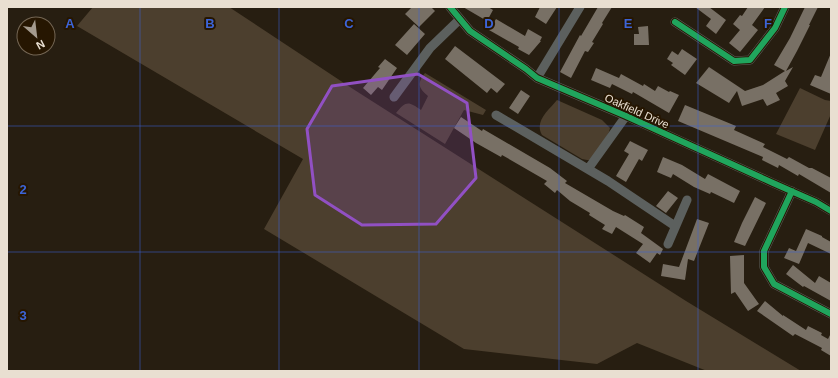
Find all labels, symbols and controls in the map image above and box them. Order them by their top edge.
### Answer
north arrow [16,16,56,56]
text: A [65,16,75,31]
text: B [205,16,215,31]
text: C [344,16,354,31]
text: D [484,16,494,31]
text: E [624,16,633,31]
text: F [764,16,772,31]
text: N [34,38,47,52]
street label: Oakfield Drive [603,91,671,131]
text: 2 [19,182,27,197]
text: 3 [19,308,27,323]

